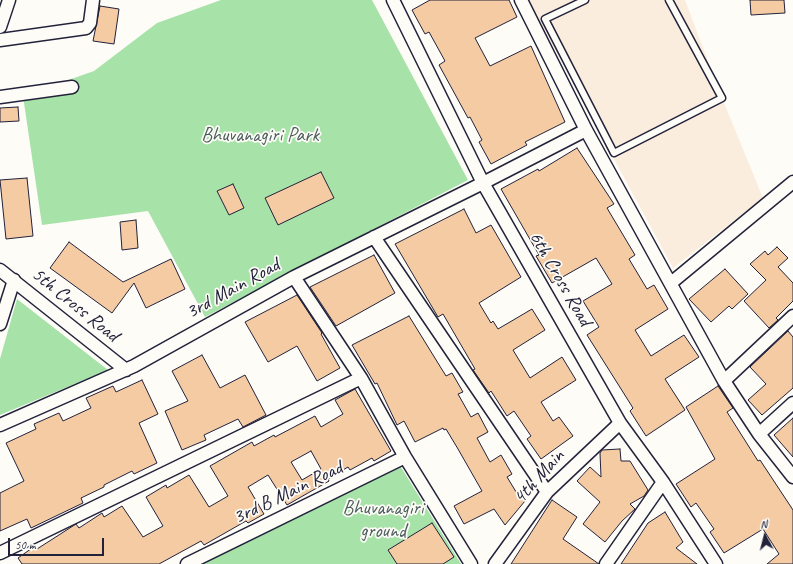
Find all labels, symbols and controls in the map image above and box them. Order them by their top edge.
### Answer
park label: Bhuvanagiri Park [201,124,319,148]
street label: 6th Cross Road [523,227,597,331]
street label: 3rd Main Road [182,254,284,324]
street label: 5th Cross Road [27,263,123,347]
street label: 4th Main [508,445,570,509]
street label: 3rd B Main Road [230,456,346,530]
park label: Bhuvanagiri ground [343,497,423,544]
north arrow [745,516,785,556]
text: N [759,517,768,531]
scale bar [10,530,106,556]
text: 50 m [15,537,35,553]

